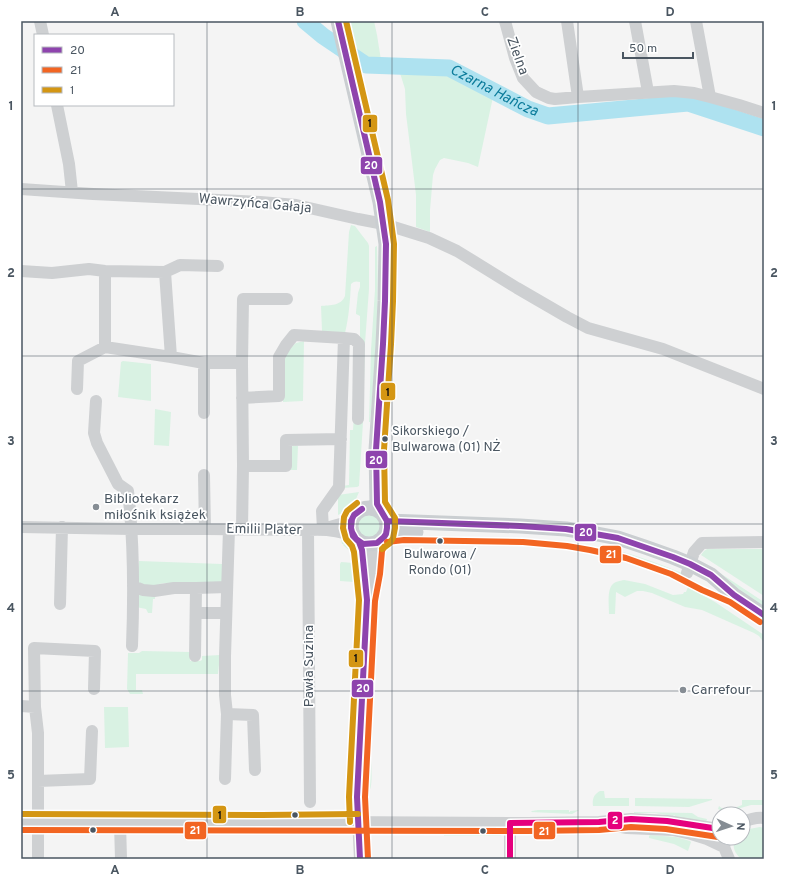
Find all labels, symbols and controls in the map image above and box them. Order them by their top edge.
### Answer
text: A [110,5,120,21]
text: B [296,5,305,21]
text: C [481,5,489,21]
text: D [665,5,675,21]
legend [34,34,174,106]
scale bar [623,34,693,60]
street label: Zielna [502,35,532,77]
text: 50 m [629,41,657,57]
text: 20 [70,43,85,59]
water label: Czarna Hańcza [447,61,541,121]
text: 21 [70,63,82,79]
text: 1 [70,83,74,99]
text: 1 [8,99,14,115]
text: 1 [771,99,777,115]
line badge: 1 [362,114,378,133]
text: 1 [368,117,372,131]
line badge: 20 [360,156,383,175]
text: 20 [364,159,378,173]
street label: Wawrzyńca Gałaja [198,191,312,217]
text: 2 [7,266,15,282]
text: 2 [770,266,778,282]
line badge: 1 [380,382,396,401]
text: 1 [386,386,390,400]
place label: Sikorskiego / Bulwarowa (01) NŻ [392,424,501,456]
text: 3 [7,434,15,450]
marker: Sikorskiego / Bulwarowa (01) NŻ [380,434,390,444]
text: 3 [770,434,778,450]
line badge: 20 [365,450,388,469]
text: 20 [369,454,383,468]
place label: Bibliotekarz miłośnik książek [104,491,206,524]
marker: Bibliotekarz miłośnik książek [91,502,101,512]
street label: Emilii Plater [226,521,303,539]
line badge: 20 [574,523,597,542]
text: 20 [579,526,593,540]
marker: Bulwarowa / Rondo (01) [435,536,445,546]
line badge: 21 [599,545,622,564]
place label: Bulwarowa / Rondo (01) [404,547,477,579]
text: 21 [605,548,617,562]
text: 4 [7,601,15,617]
text: 4 [770,601,778,617]
street label: Pawła Suzina [301,625,318,707]
line badge: 1 [348,649,364,668]
text: 1 [354,652,358,666]
line badge: 20 [351,679,374,698]
text: 20 [356,682,370,696]
place label: Carrefour [691,682,751,699]
marker: Carrefour [678,685,688,695]
text: 5 [7,768,15,784]
text: 5 [770,768,778,784]
line badge: 1 [212,805,227,824]
north arrow [711,806,751,846]
text: 1 [218,809,222,823]
unlabelled marker [290,810,300,820]
line badge: 2 [607,811,623,830]
text: 2 [612,814,618,828]
line badge: 21 [184,821,207,840]
line badge: 21 [533,821,556,840]
text: N [733,822,747,831]
text: 21 [189,824,201,838]
unlabelled marker [88,825,98,835]
text: 21 [538,825,550,839]
unlabelled marker [478,826,488,836]
text: A [110,863,120,879]
text: B [296,863,305,879]
text: C [481,863,489,879]
text: D [665,863,675,879]

